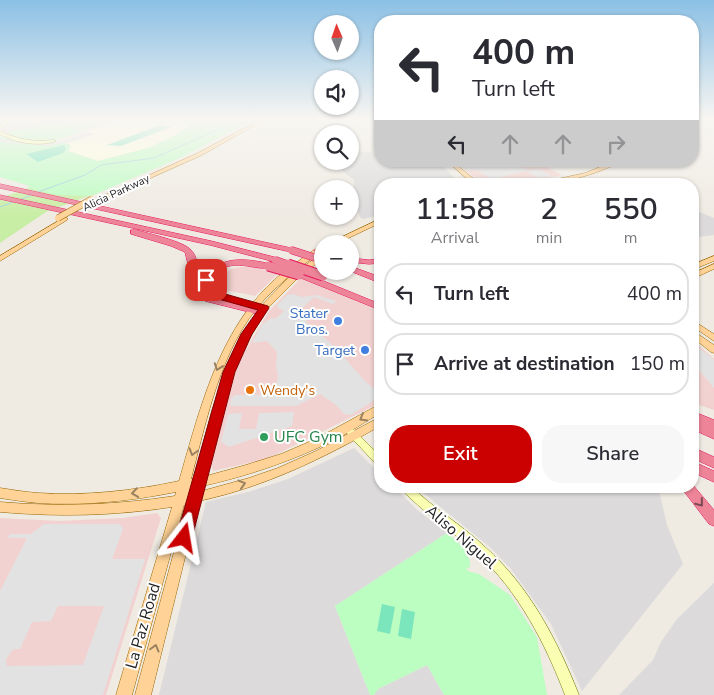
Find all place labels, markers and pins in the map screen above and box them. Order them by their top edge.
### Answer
pin [185,259,227,301]
place label: Stater Bros. [290,304,328,339]
marker: Stater Bros. [332,315,344,327]
place label: Target [315,341,355,360]
marker: Target [359,344,371,356]
place label: Wendy's [260,381,315,400]
marker: Wendy's [244,384,256,396]
place label: UFC Gym [274,426,343,448]
marker: UFC Gym [258,431,270,443]

